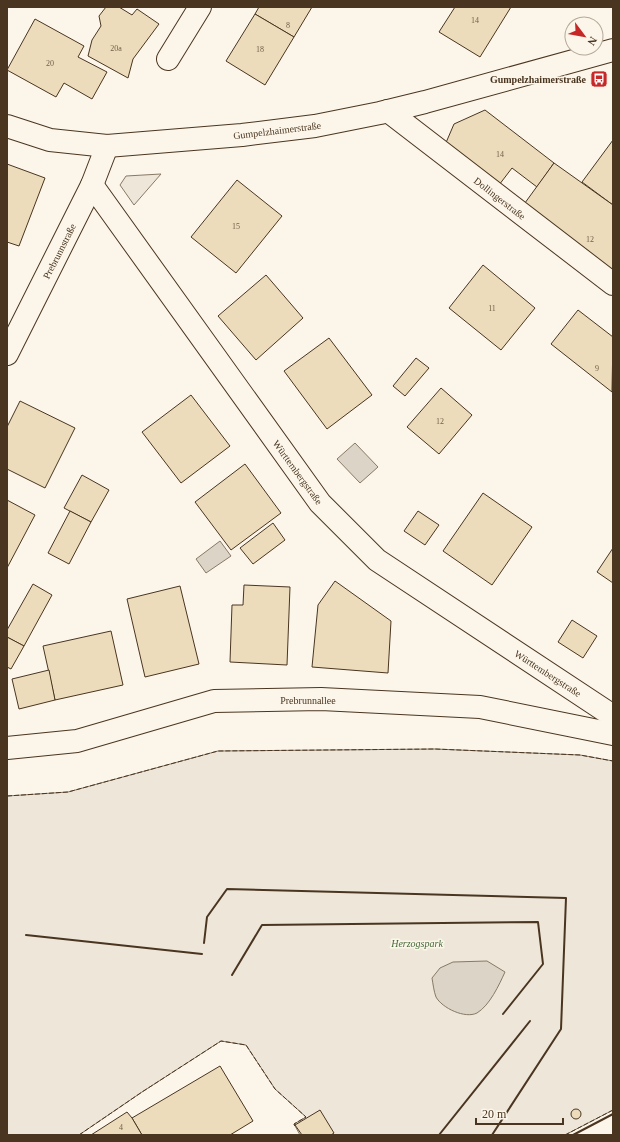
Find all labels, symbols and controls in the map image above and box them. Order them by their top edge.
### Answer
house number: 14 [471,16,479,25]
north arrow [564,16,604,56]
house number: 8 [286,21,290,30]
text: N [585,35,600,48]
house number: 20a [110,44,122,53]
house number: 18 [256,45,264,54]
house number: 20 [46,59,54,68]
bus stop icon: Gumpelzhaimerstraße [589,69,609,89]
place label: Gumpelzhaimerstraße [490,74,587,85]
street label: Gumpelzhaimerstraße [233,120,322,141]
house number: 14 [496,150,504,159]
street label: Dollingerstraße [472,175,528,222]
street label: Prebrunnstraße [41,221,78,281]
house number: 15 [232,222,240,231]
house number: 12 [586,235,594,244]
house number: 11 [488,304,496,313]
house number: 9 [595,364,599,373]
house number: 12 [436,417,444,426]
street label: Württembergstraße [271,438,325,507]
street label: Württembergstraße [512,648,583,699]
street label: Prebrunnallee [280,695,336,706]
park label: Herzogspark [390,938,443,949]
scale bar [476,1100,563,1126]
text: 20 m [482,1107,507,1121]
house number: 4 [119,1123,123,1132]

